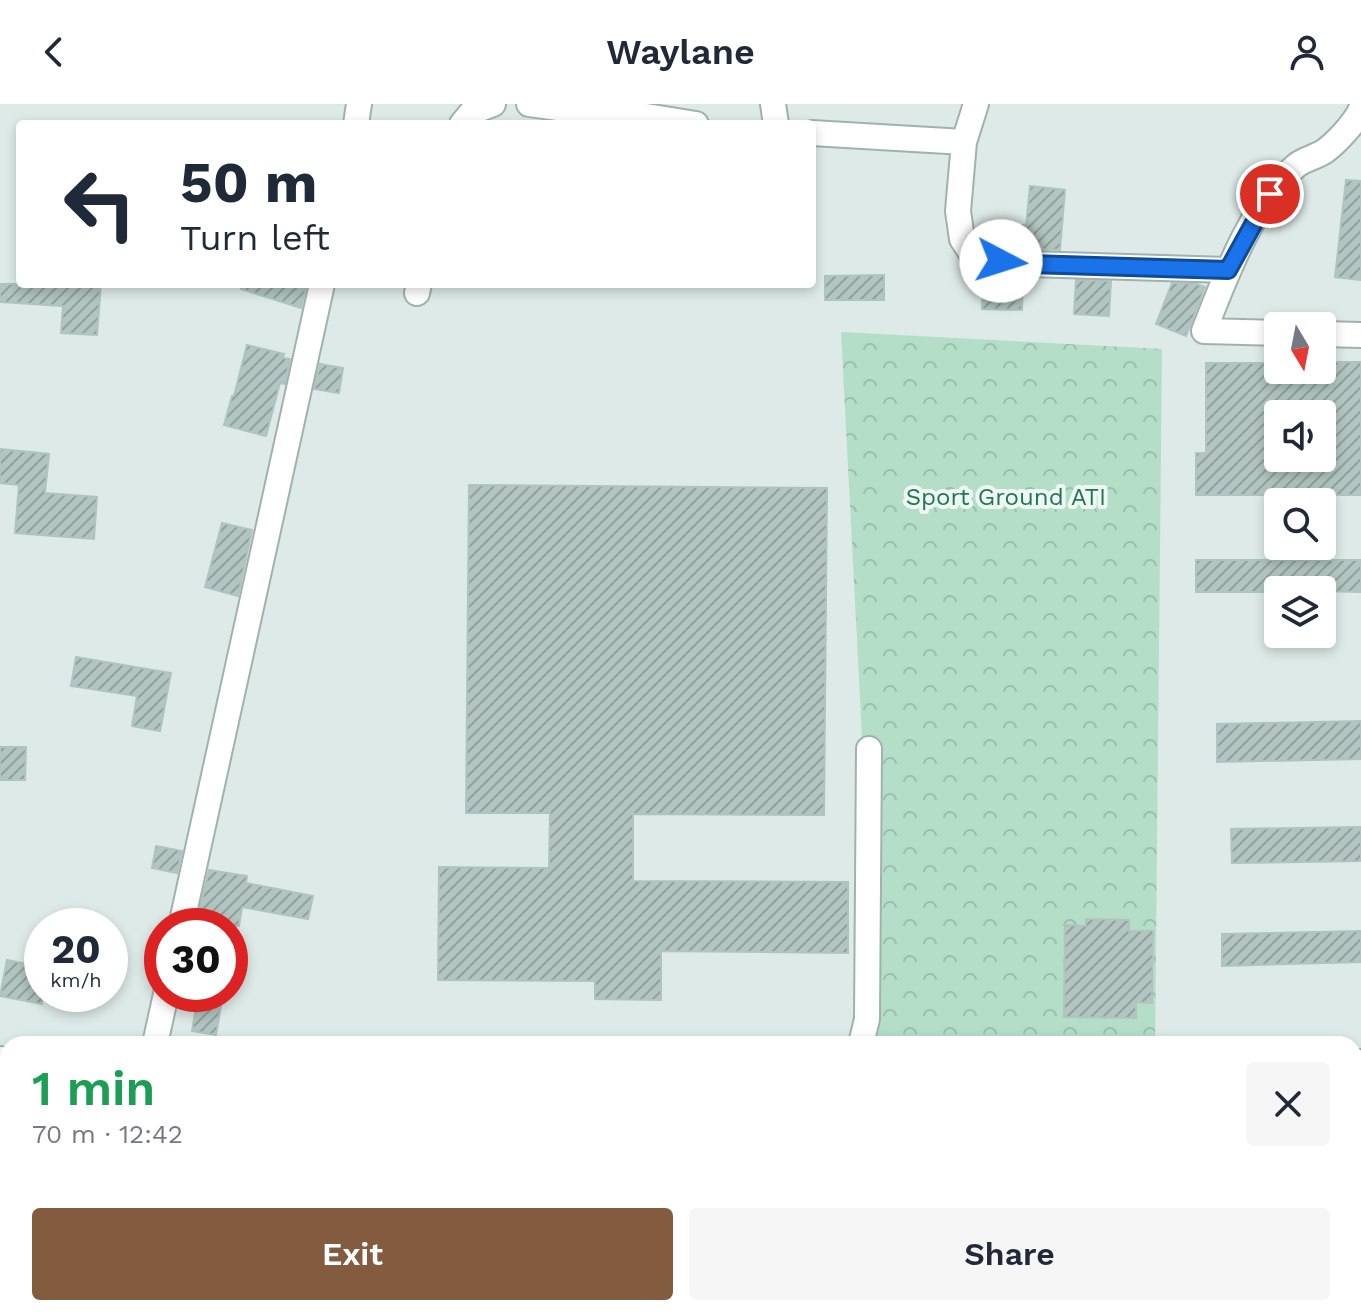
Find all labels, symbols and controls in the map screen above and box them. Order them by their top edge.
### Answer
icon: back [32,30,76,74]
icon: person [1285,30,1329,74]
text: Waylane [606,31,755,73]
text: 50 m [180,150,317,216]
icon: left [48,152,152,256]
pin [1236,160,1304,228]
icon: arrive [1248,172,1292,216]
text: Turn left [180,217,330,259]
position arrow [959,219,1043,303]
north arrow [1264,312,1336,384]
map controls [1264,312,1336,648]
button: sound [1264,400,1336,472]
park label: Sport Ground ATI [906,483,1106,511]
button: search [1264,488,1336,560]
button: layers [1264,576,1336,648]
speed limit sign: 30 [144,908,248,1012]
text: 20 [51,926,101,973]
text: km/h [50,968,102,992]
text: 1 min [32,1060,155,1117]
button: close [1246,1062,1330,1146]
text: 70 m · 12:42 [32,1119,183,1149]
button: Exit [32,1208,673,1300]
button: Share [689,1208,1330,1300]

